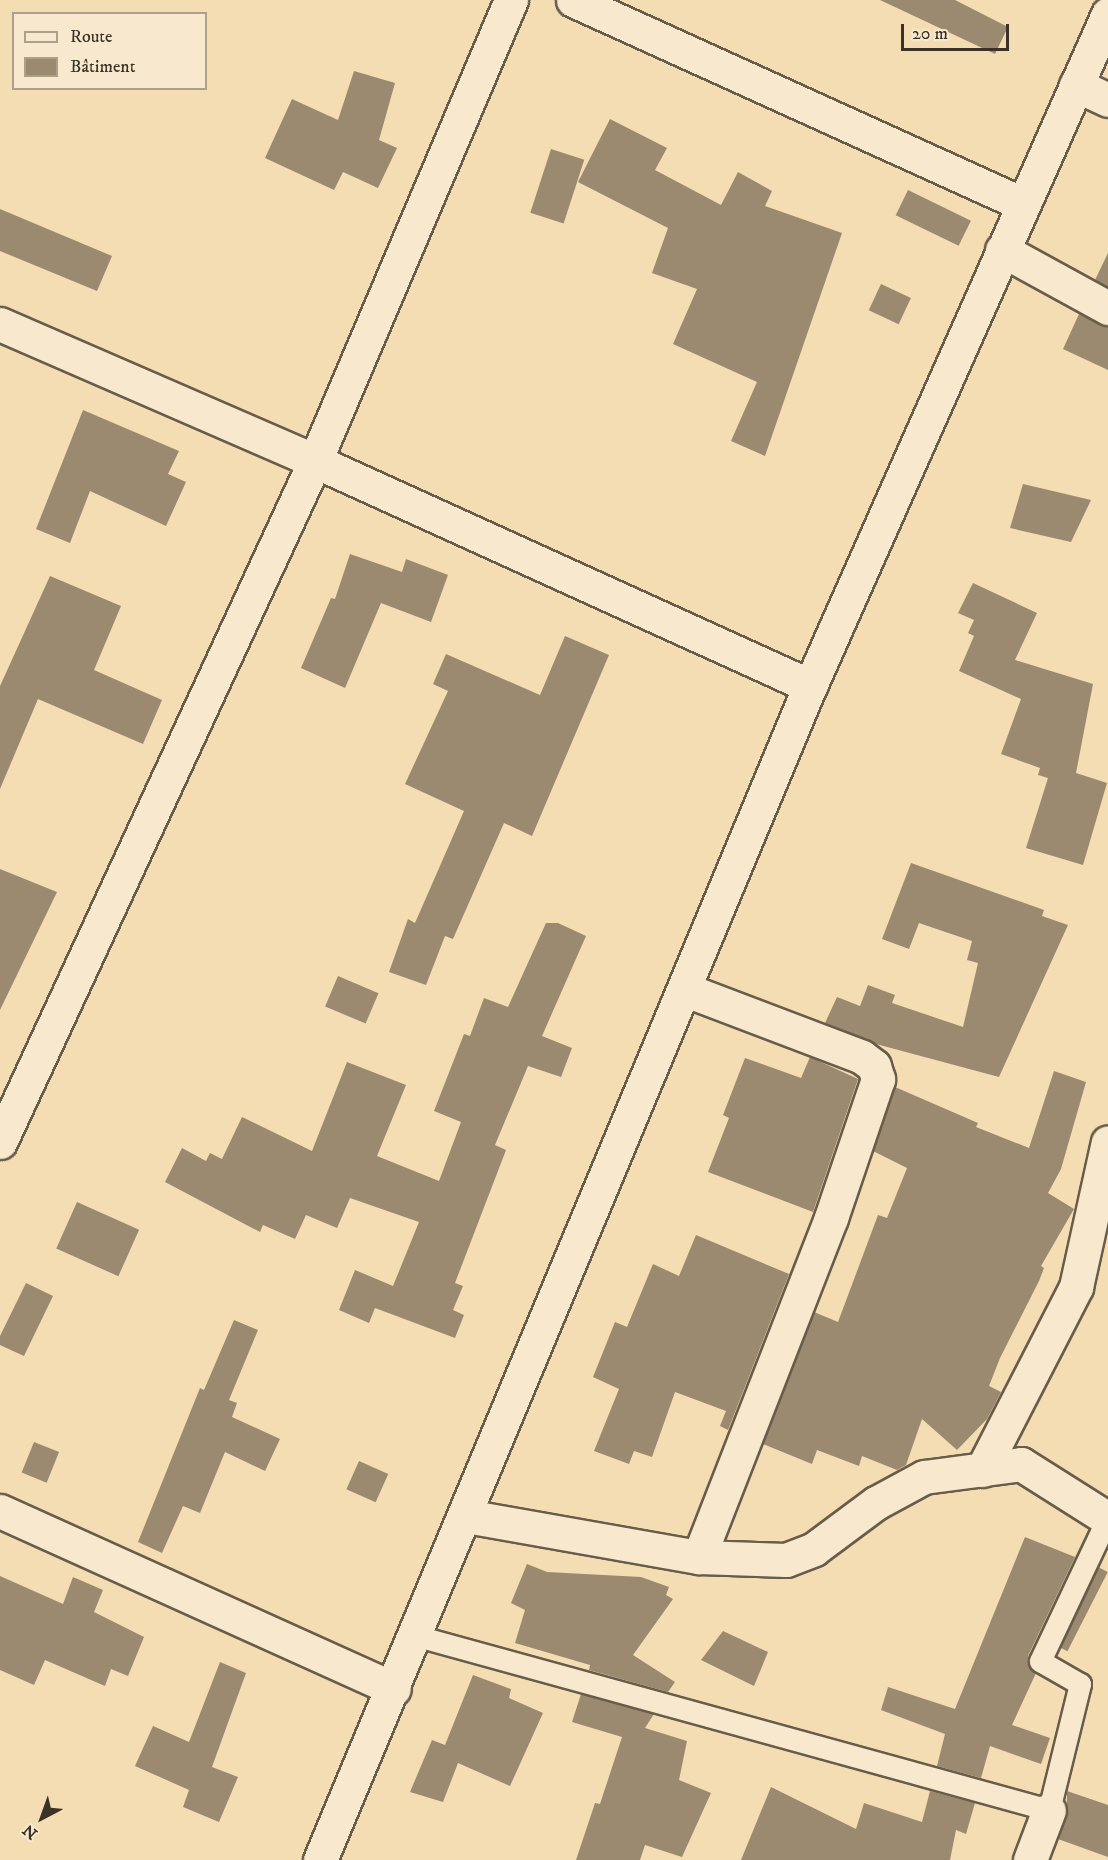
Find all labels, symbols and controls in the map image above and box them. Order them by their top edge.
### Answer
legend [12,12,207,90]
scale bar [904,12,1012,50]
text: 20 m [912,23,948,45]
text: Route [70,26,113,48]
text: Bâtiment [70,56,135,78]
north arrow [12,1788,72,1848]
text: N [19,1820,42,1843]

